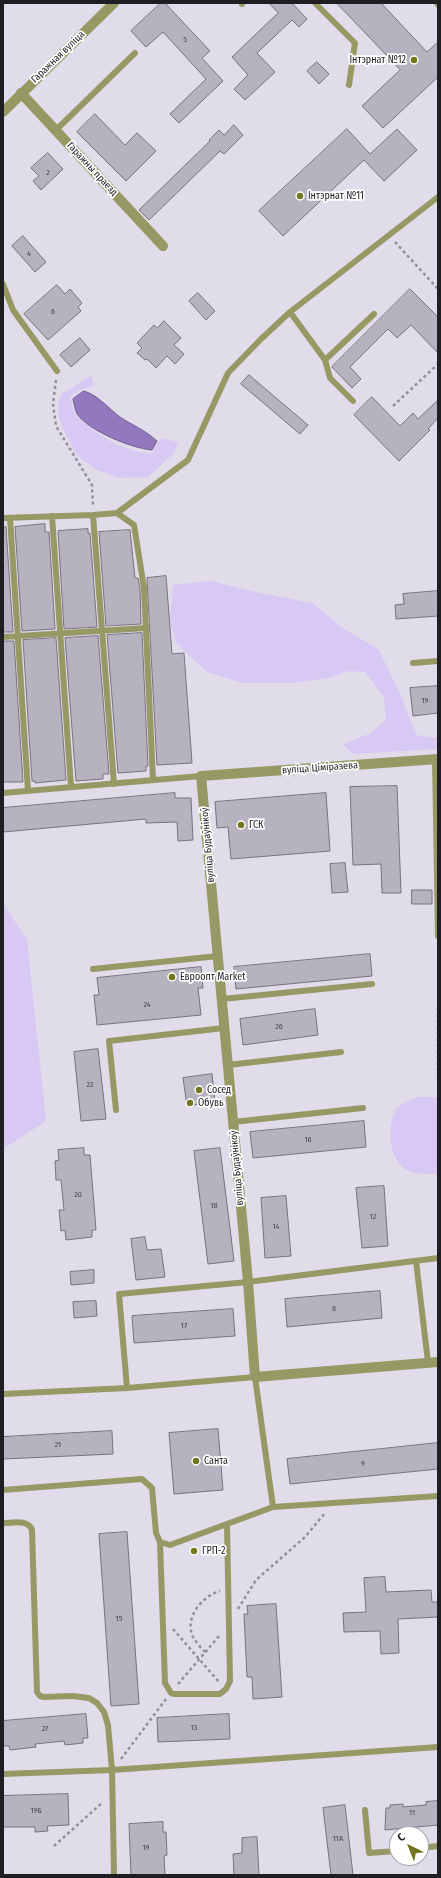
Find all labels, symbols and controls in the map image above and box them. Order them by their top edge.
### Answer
street label: Гаражная вуліца [29,28,87,86]
house number: 5 [183,35,187,45]
place label: Інтэрнат №12 [349,54,406,66]
marker: Інтэрнат №12 [409,55,419,65]
street label: Гаражны праезд [64,140,120,198]
house number: 2 [46,168,50,178]
place label: Інтэрнат №11 [308,190,364,202]
marker: Інтэрнат №11 [295,191,305,201]
house number: 4 [27,249,31,259]
house number: 6 [51,307,55,317]
house number: 19 [421,696,429,706]
street label: вуліца Ціміразева [282,759,358,777]
street label: вуліца Будаўнікоў [199,807,217,883]
place label: ГСК [249,819,263,831]
marker: ГСК [236,820,246,830]
place label: Евроопт Market [180,971,245,983]
marker: Евроопт Market [167,972,177,982]
house number: 24 [143,1000,151,1010]
house number: 26 [275,1022,283,1032]
house number: 22 [86,1080,94,1090]
place label: Сосед [207,1084,231,1096]
marker: Сосед [194,1085,204,1095]
place label: Обувь [198,1097,224,1109]
marker: Обувь [185,1098,195,1108]
street label: вуліца Будаўнікоў [228,1130,246,1206]
house number: 16 [304,1135,312,1145]
house number: 20 [74,1190,82,1200]
house number: 18 [210,1201,218,1211]
house number: 12 [370,1212,376,1222]
house number: 14 [273,1222,279,1232]
house number: 8 [332,1304,336,1314]
house number: 17 [181,1321,187,1331]
house number: 21 [55,1440,61,1450]
place label: Санта [204,1455,228,1467]
marker: Санта [191,1456,201,1466]
house number: 9 [361,1459,365,1469]
place label: ГРП-2 [202,1545,225,1557]
marker: ГРП-2 [189,1546,199,1556]
house number: 15 [116,1614,122,1624]
house number: 13 [191,1723,197,1733]
house number: 27 [42,1724,48,1734]
house number: 19Б [30,1806,42,1816]
house number: 11 [409,1808,415,1818]
north arrow [389,1826,429,1866]
text: С [395,1831,408,1844]
house number: 11А [333,1834,343,1844]
house number: 19 [142,1843,150,1853]

